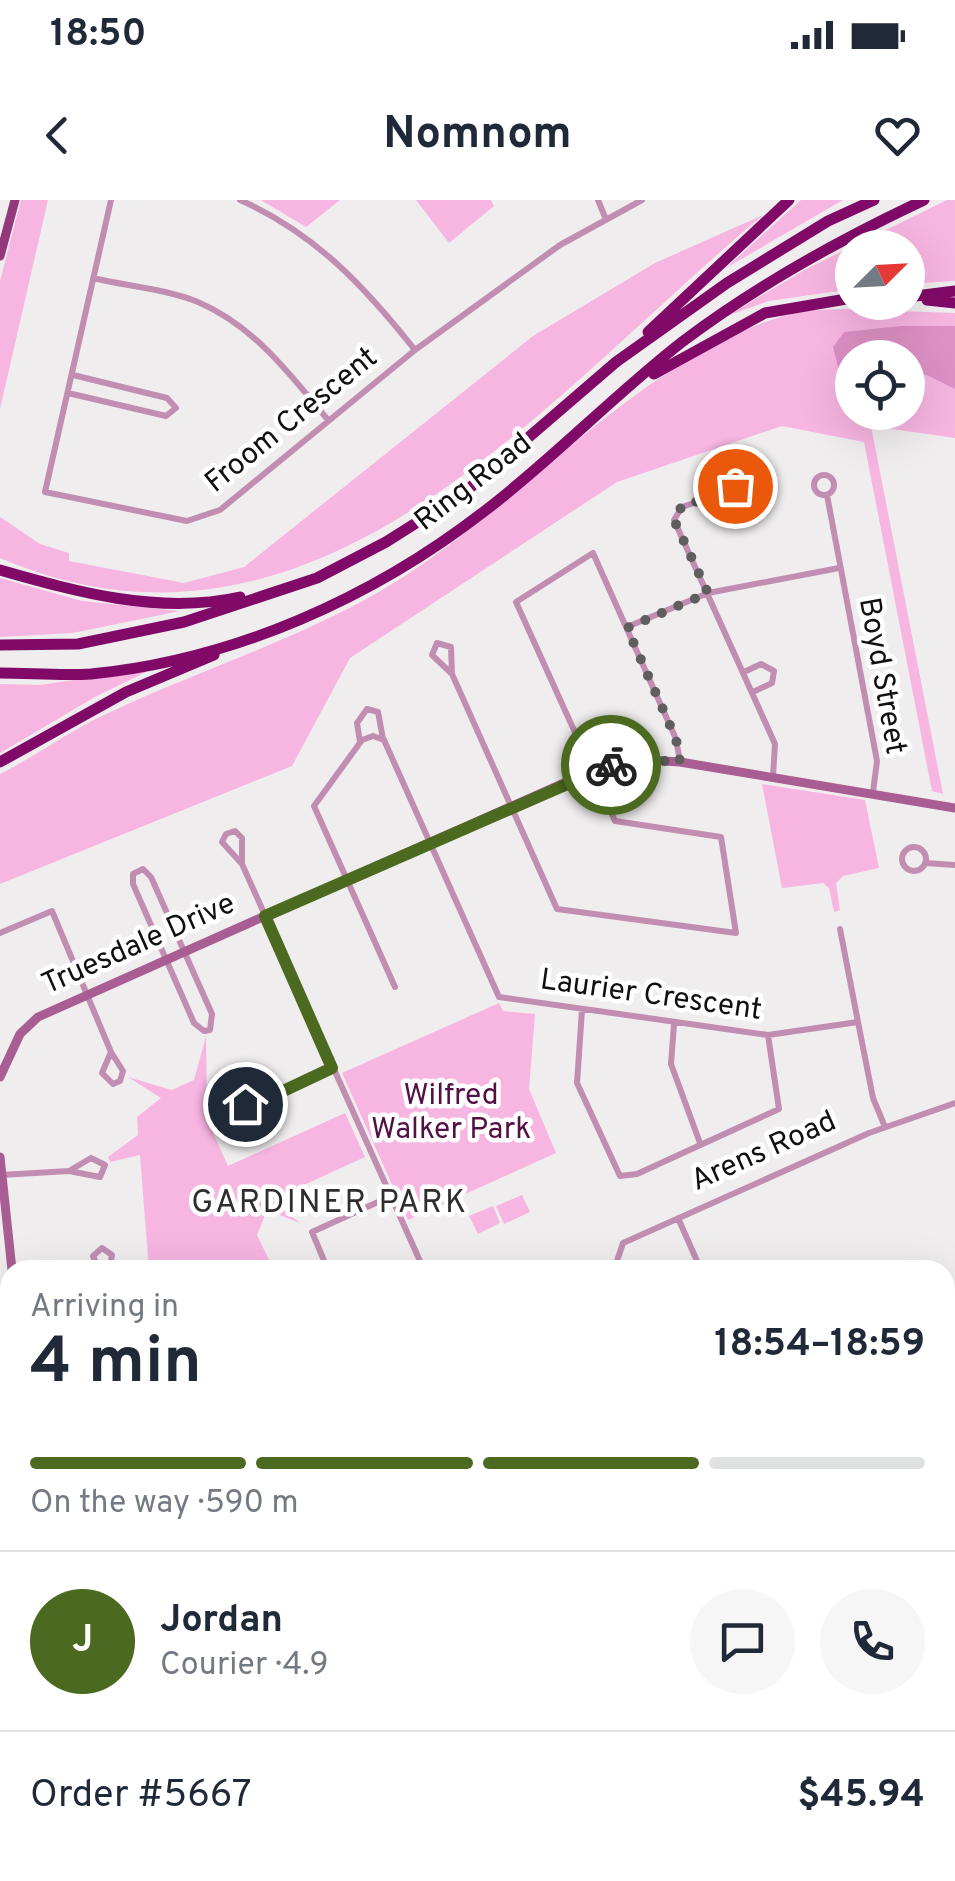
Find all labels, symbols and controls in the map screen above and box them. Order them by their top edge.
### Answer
text: 18:50 [50,11,146,60]
text: Nomnom [383,107,572,164]
icon: back [30,108,85,163]
icon: heart [870,108,925,163]
north arrow [835,230,925,320]
map controls [835,230,925,430]
street label: Froom Crescent [198,340,386,502]
button: locate [835,340,925,430]
street label: Ring Road [408,426,540,540]
pin [693,444,778,529]
icon: bag [708,459,763,514]
street label: Boyd Street [849,595,913,757]
courier [561,715,661,815]
icon: bike [584,738,639,793]
street label: Truesdale Drive [37,886,241,1004]
street label: Laurier Crescent [538,962,764,1030]
pin [203,1062,288,1147]
icon: home [218,1077,273,1132]
park label: Wilfred Walker Park [371,1078,531,1149]
street label: Arens Road [686,1104,842,1200]
district label: GARDINER PARK [191,1184,469,1224]
text: Arriving in [30,1288,179,1328]
text: 18:54–18:59 [714,1321,925,1370]
text: 4 min [30,1324,202,1406]
text: On the way · 590 m [30,1484,299,1524]
button: chat [690,1589,795,1694]
button: phone [820,1589,925,1694]
text: Jordan [160,1597,283,1646]
text: J [72,1617,93,1666]
text: Courier · 4.9 [160,1646,329,1686]
text: Order #5667 [30,1772,252,1821]
text: $45.94 [797,1772,925,1821]

